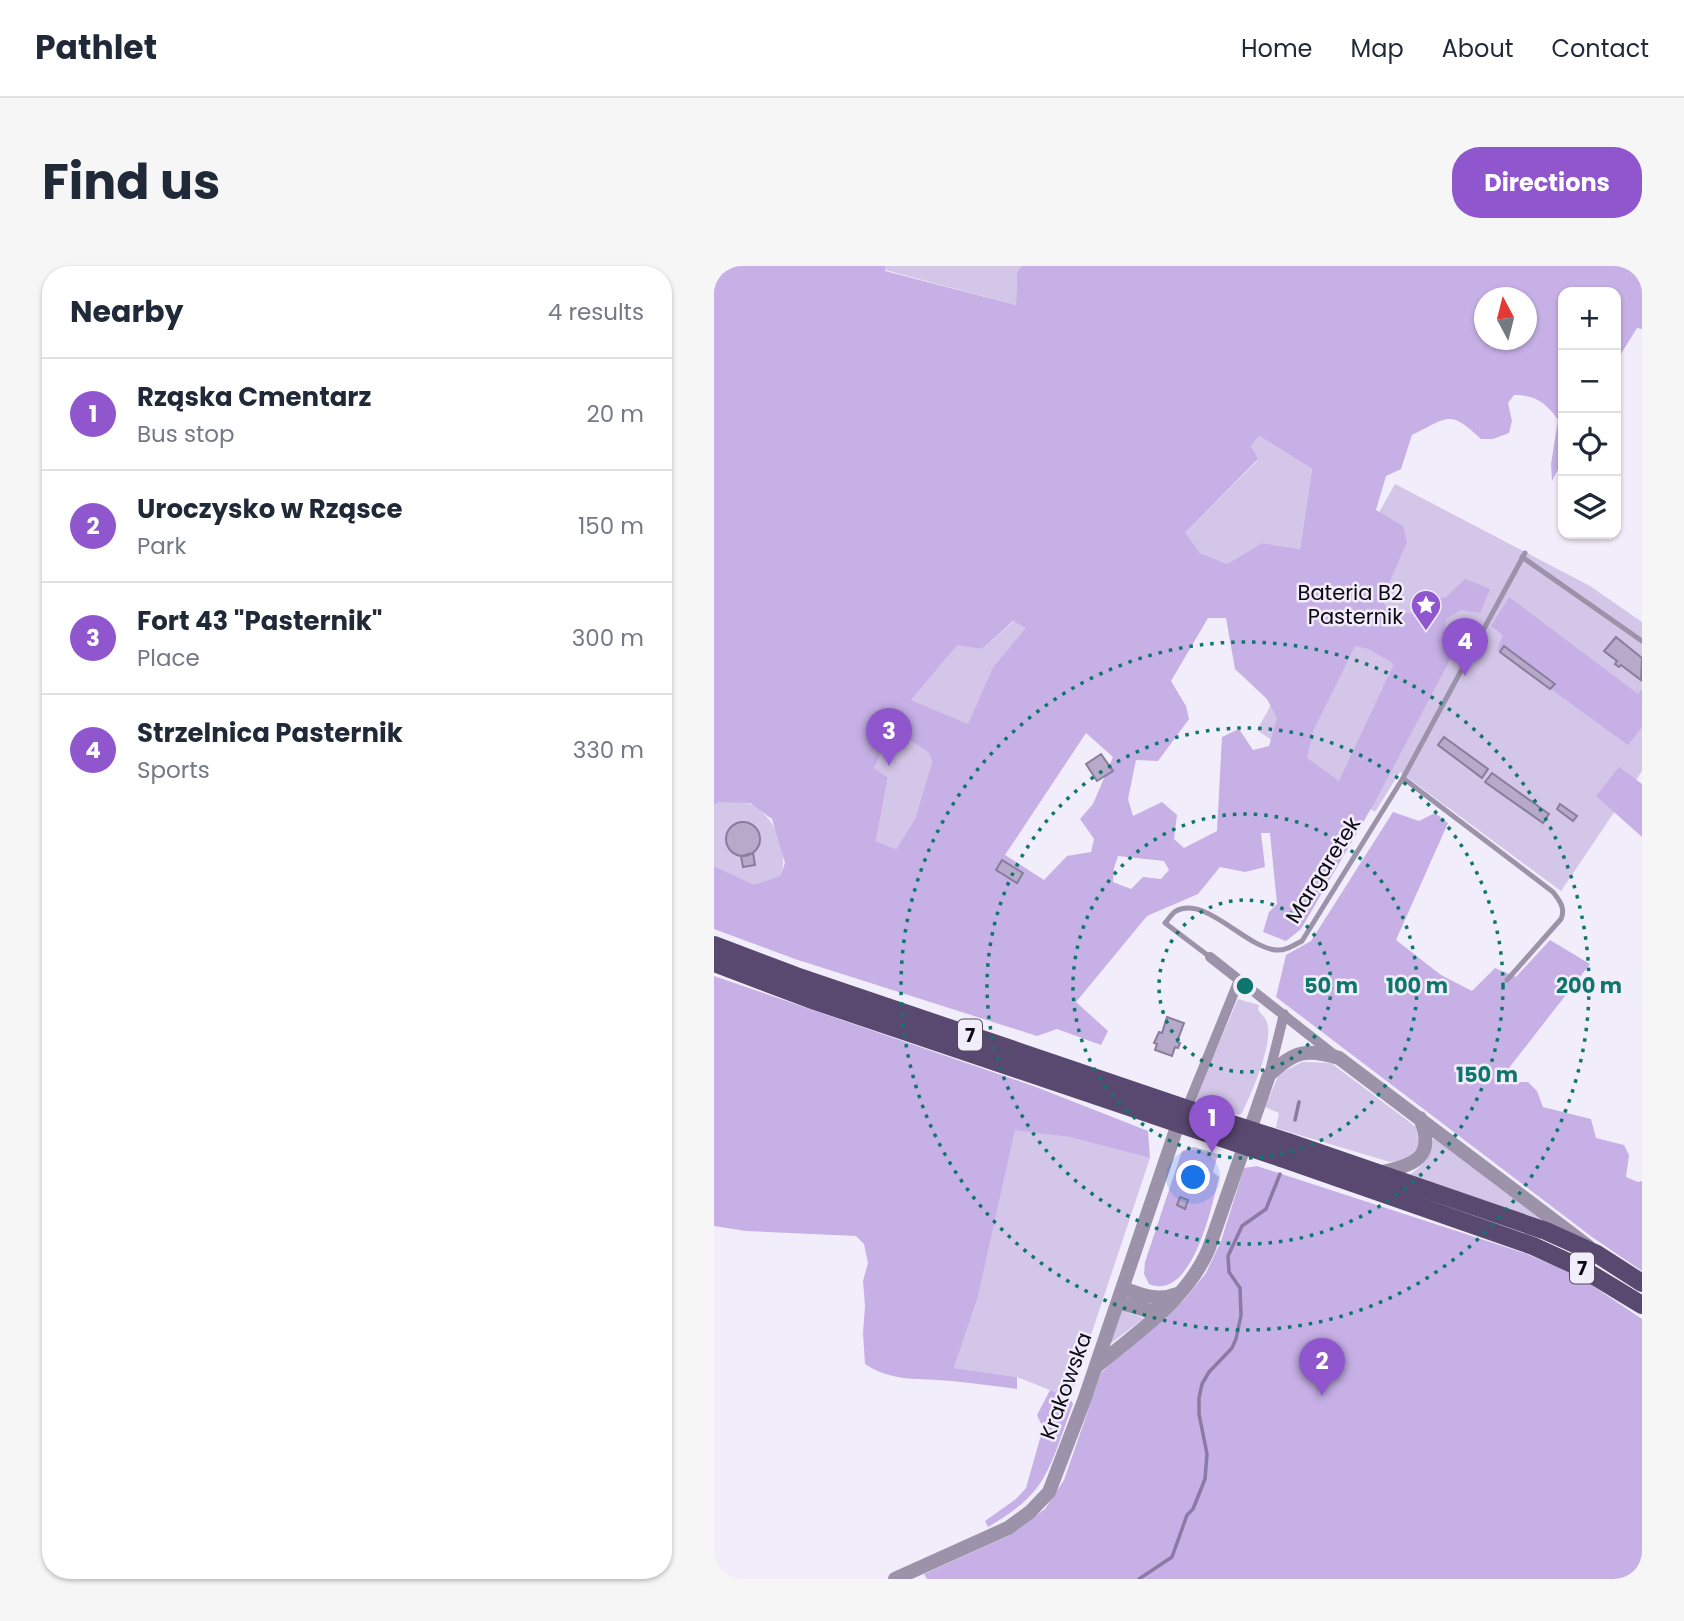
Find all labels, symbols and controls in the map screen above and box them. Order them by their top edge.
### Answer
text: Pathlet [35,24,157,71]
text: Home [1241,32,1313,65]
text: Map [1351,32,1404,65]
text: About [1442,32,1513,65]
text: Contact [1551,32,1649,65]
button: Directions [1452,147,1642,218]
text: Find us [42,148,220,216]
north arrow [1474,287,1537,350]
map controls [1558,287,1621,539]
button: + [1558,287,1621,350]
text: Nearby [70,290,184,333]
text: 4 results [548,296,644,328]
button: − [1558,350,1621,413]
text: Rząska Cmentarz [137,379,371,415]
text: 1 [89,398,97,430]
text: 20 m [586,398,644,430]
button: locate [1558,413,1621,476]
text: Bus stop [137,418,235,450]
button: layers [1558,476,1621,539]
text: Uroczysko w Rząsce [137,491,403,527]
text: 2 [86,510,100,542]
text: 150 m [578,510,644,542]
text: Park [137,530,186,562]
place label: Bateria B2 Pasternik [1298,578,1403,631]
place icon: Bateria B2 Pasternik [1409,588,1443,632]
text: Fort 43 "Pasternik" [137,603,383,639]
pin: 4 [1442,618,1488,676]
text: 3 [86,622,100,654]
text: 300 m [572,622,644,654]
text: Place [137,642,200,674]
pin: 3 [866,708,912,766]
text: Strzelnica Pasternik [137,715,403,751]
text: 4 [85,734,101,766]
text: 330 m [573,734,644,766]
text: Sports [137,754,210,786]
street label: Margaretek [1278,811,1367,929]
text: 50 m [1304,971,1358,1000]
text: 100 m [1386,971,1448,1000]
text: 200 m [1556,971,1622,1000]
centre of rings [1233,974,1257,998]
road number: 7 [958,1020,982,1050]
text: 150 m [1456,1060,1518,1089]
pin: 1 [1189,1095,1235,1153]
your location [1176,1160,1210,1194]
road number: 7 [1570,1252,1594,1284]
street label: Krakowska [1033,1328,1098,1443]
pin: 2 [1299,1338,1345,1396]

